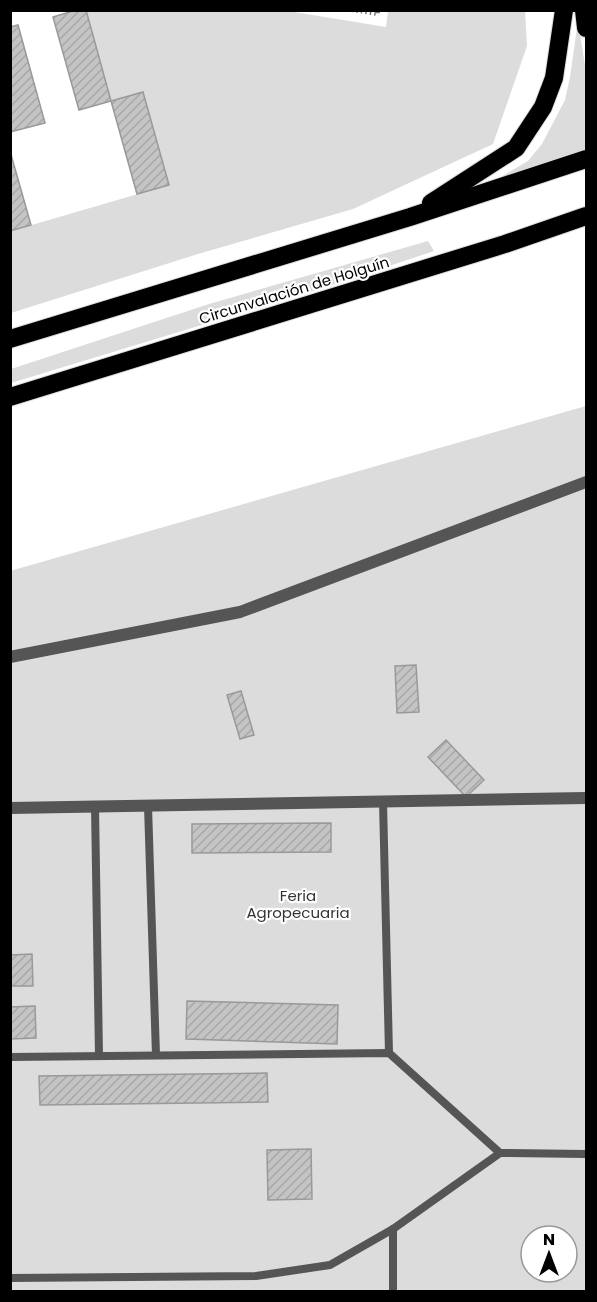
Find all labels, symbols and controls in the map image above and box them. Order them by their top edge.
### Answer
street label: Circunvalación de Holguín [196,251,392,329]
park label: Feria Agropecuaria [246,885,350,923]
north arrow [519,1224,579,1284]
text: N [543,1228,555,1251]

